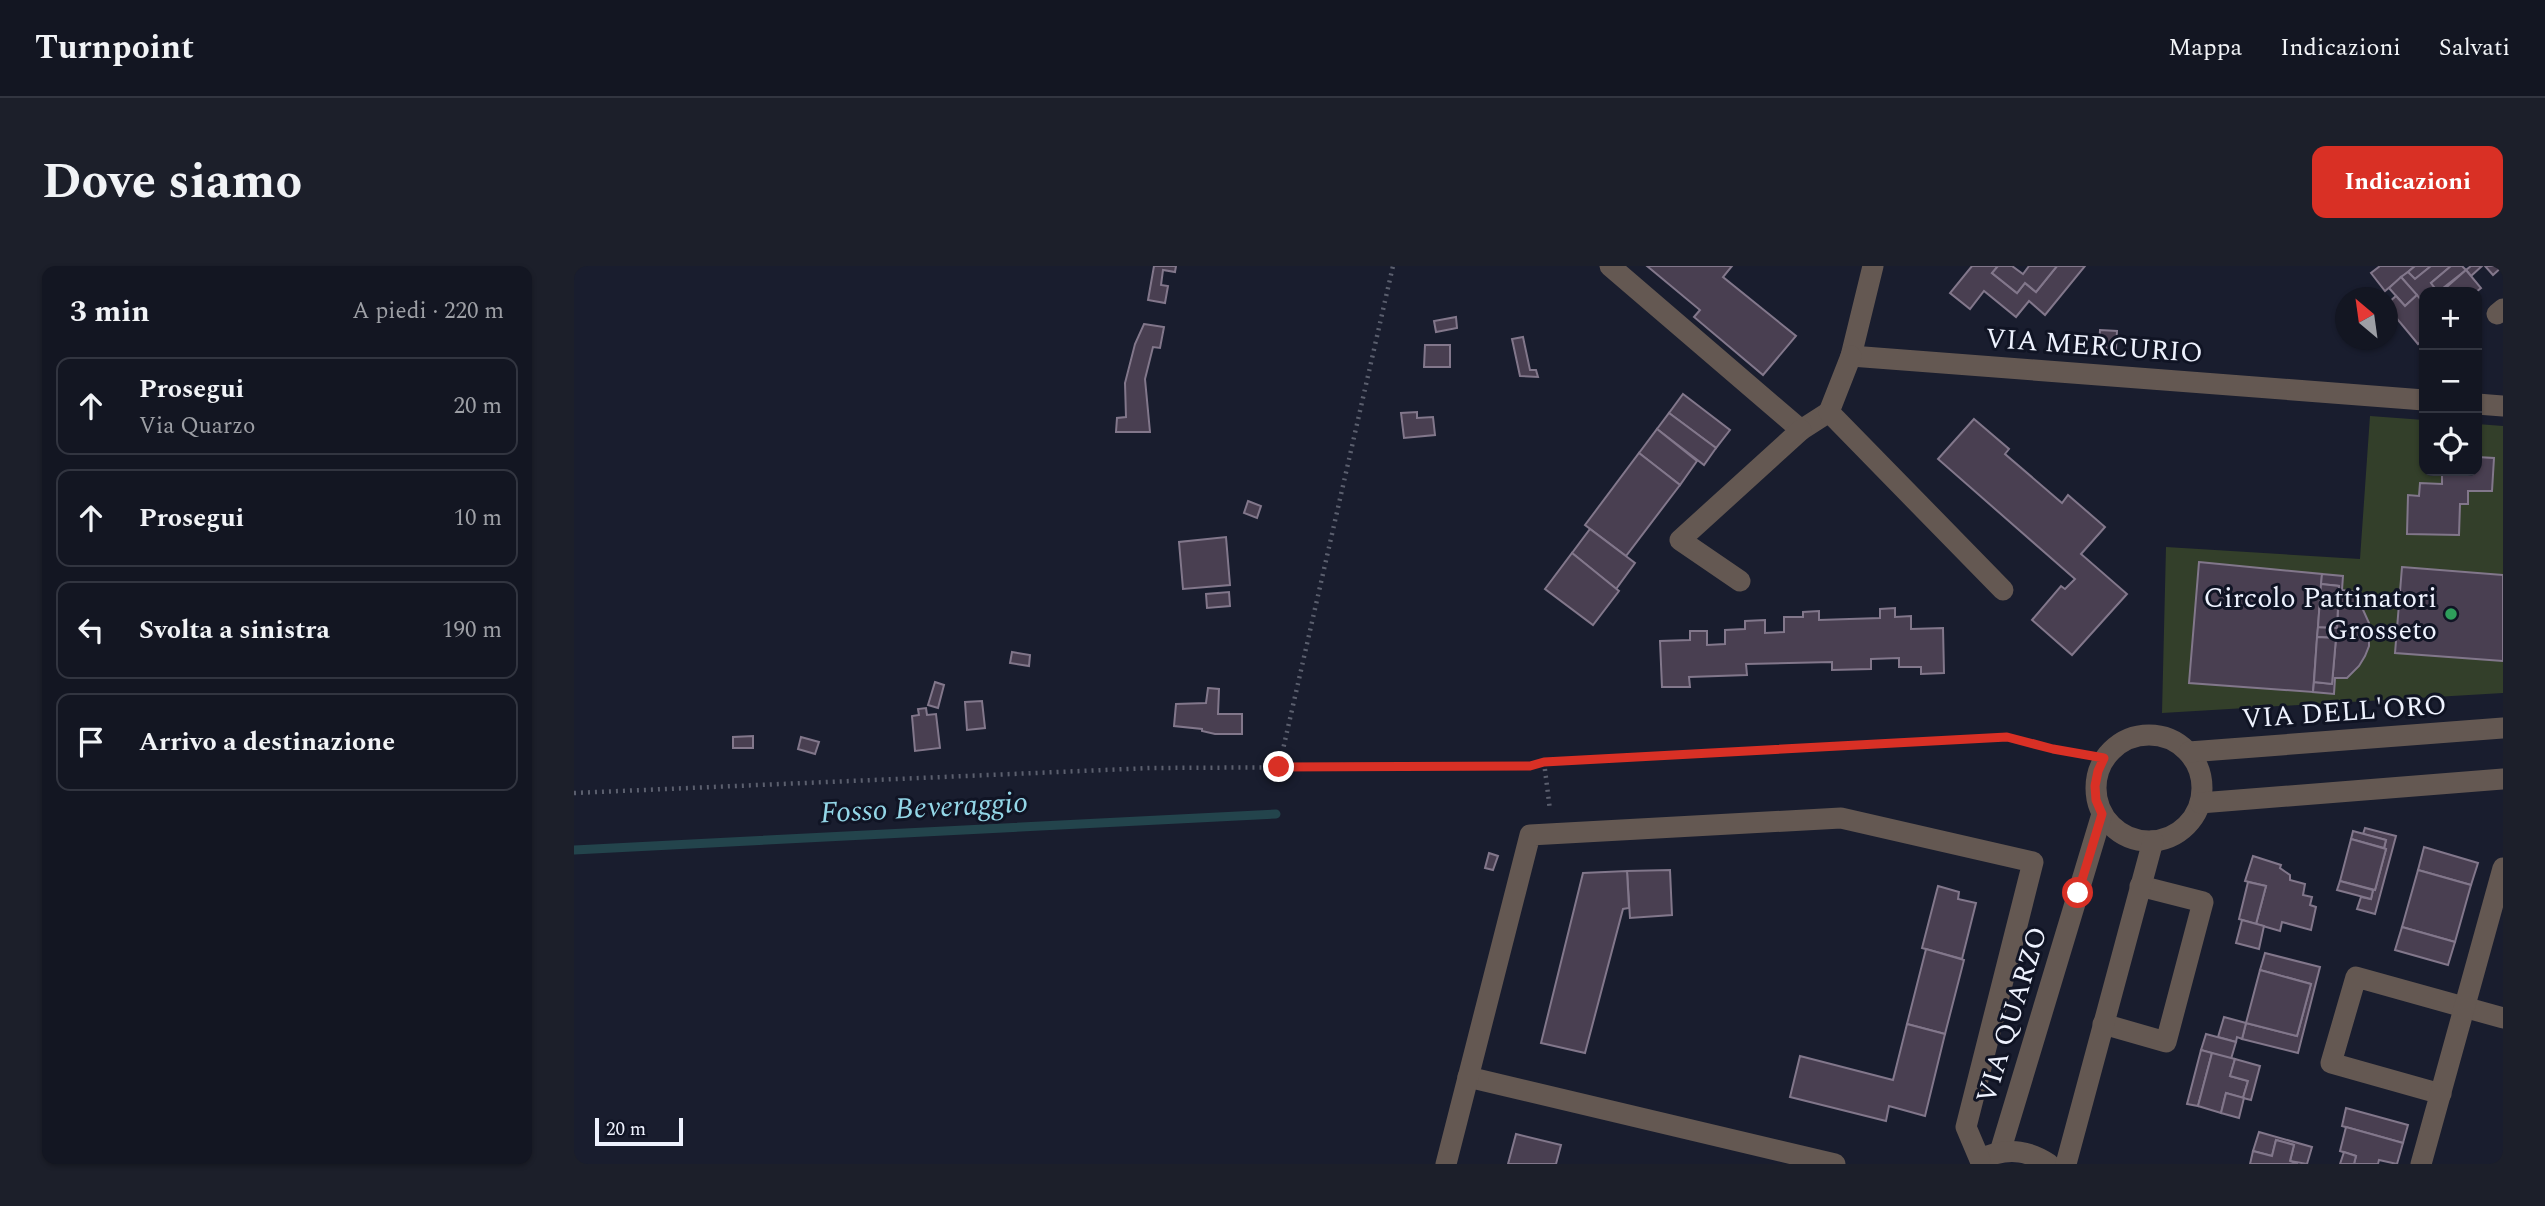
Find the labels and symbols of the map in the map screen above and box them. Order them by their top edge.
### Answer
north arrow [2335,287,2398,350]
street label: VIA MERCURIO [1984,317,2204,375]
place label: Circolo Pattinatori Grosseto [2204,577,2437,652]
marker: Circolo Pattinatori Grosseto [2443,606,2459,622]
street label: VIA DELL'ORO [2240,683,2448,741]
route end [1263,751,1294,782]
water label: Fosso Beveraggio [819,780,1029,836]
route start [2062,877,2093,908]
street label: VIA QUARZO [1965,921,2059,1109]
scale bar [595,1115,682,1147]

